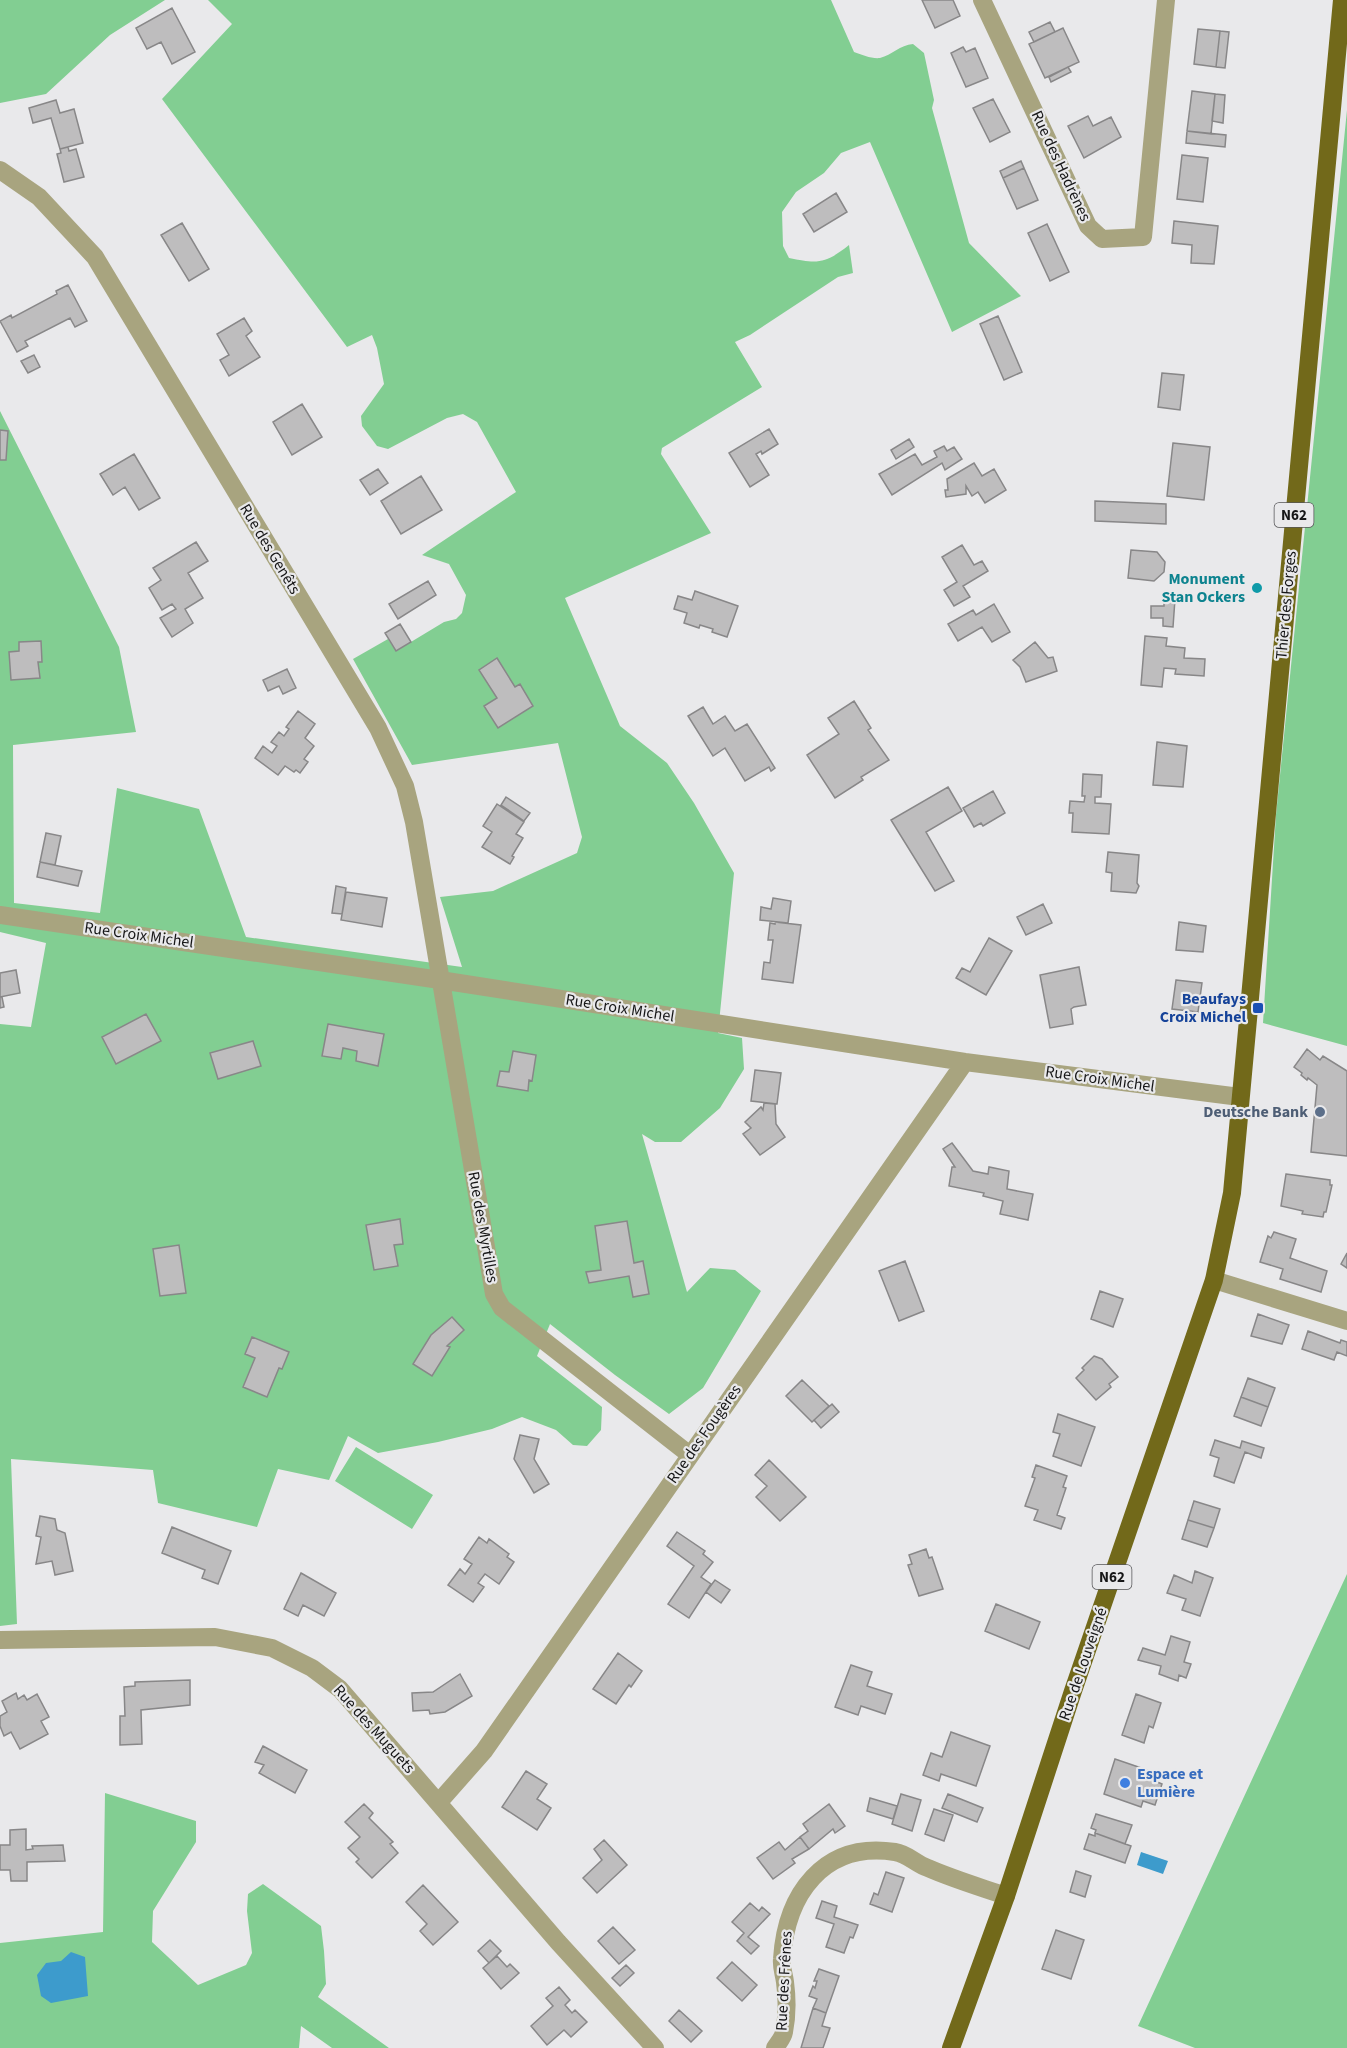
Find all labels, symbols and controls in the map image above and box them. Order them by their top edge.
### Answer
street label: Rue des Hadrènes [1026,107,1096,225]
street label: Rue des Genêts [234,500,306,599]
road number: N62 [1274,503,1314,527]
street label: Thier des Forges [1270,550,1302,660]
place label: Monument Stan Ockers [1162,568,1245,608]
marker: Monument Stan Ockers [1250,581,1264,595]
street label: Rue Croix Michel [83,916,195,954]
place label: Beaufays Croix Michel [1160,988,1246,1028]
street label: Rue Croix Michel [564,989,676,1027]
marker: Beaufays Croix Michel [1251,1001,1265,1015]
street label: Rue Croix Michel [1044,1060,1156,1098]
place label: Deutsche Bank [1203,1101,1308,1123]
marker: Deutsche Bank [1313,1105,1327,1119]
street label: Rue des Myrtilles [462,1170,504,1285]
street label: Rue des Fougères [662,1380,747,1488]
road number: N62 [1092,1565,1132,1589]
street label: Rue de Louveigné [1053,1605,1113,1723]
street label: Rue des Muguets [328,1680,420,1778]
place label: Espace et Lumière [1137,1763,1203,1803]
marker: Espace et Lumière [1118,1776,1132,1790]
street label: Rue des Frênes [770,1930,798,2031]

